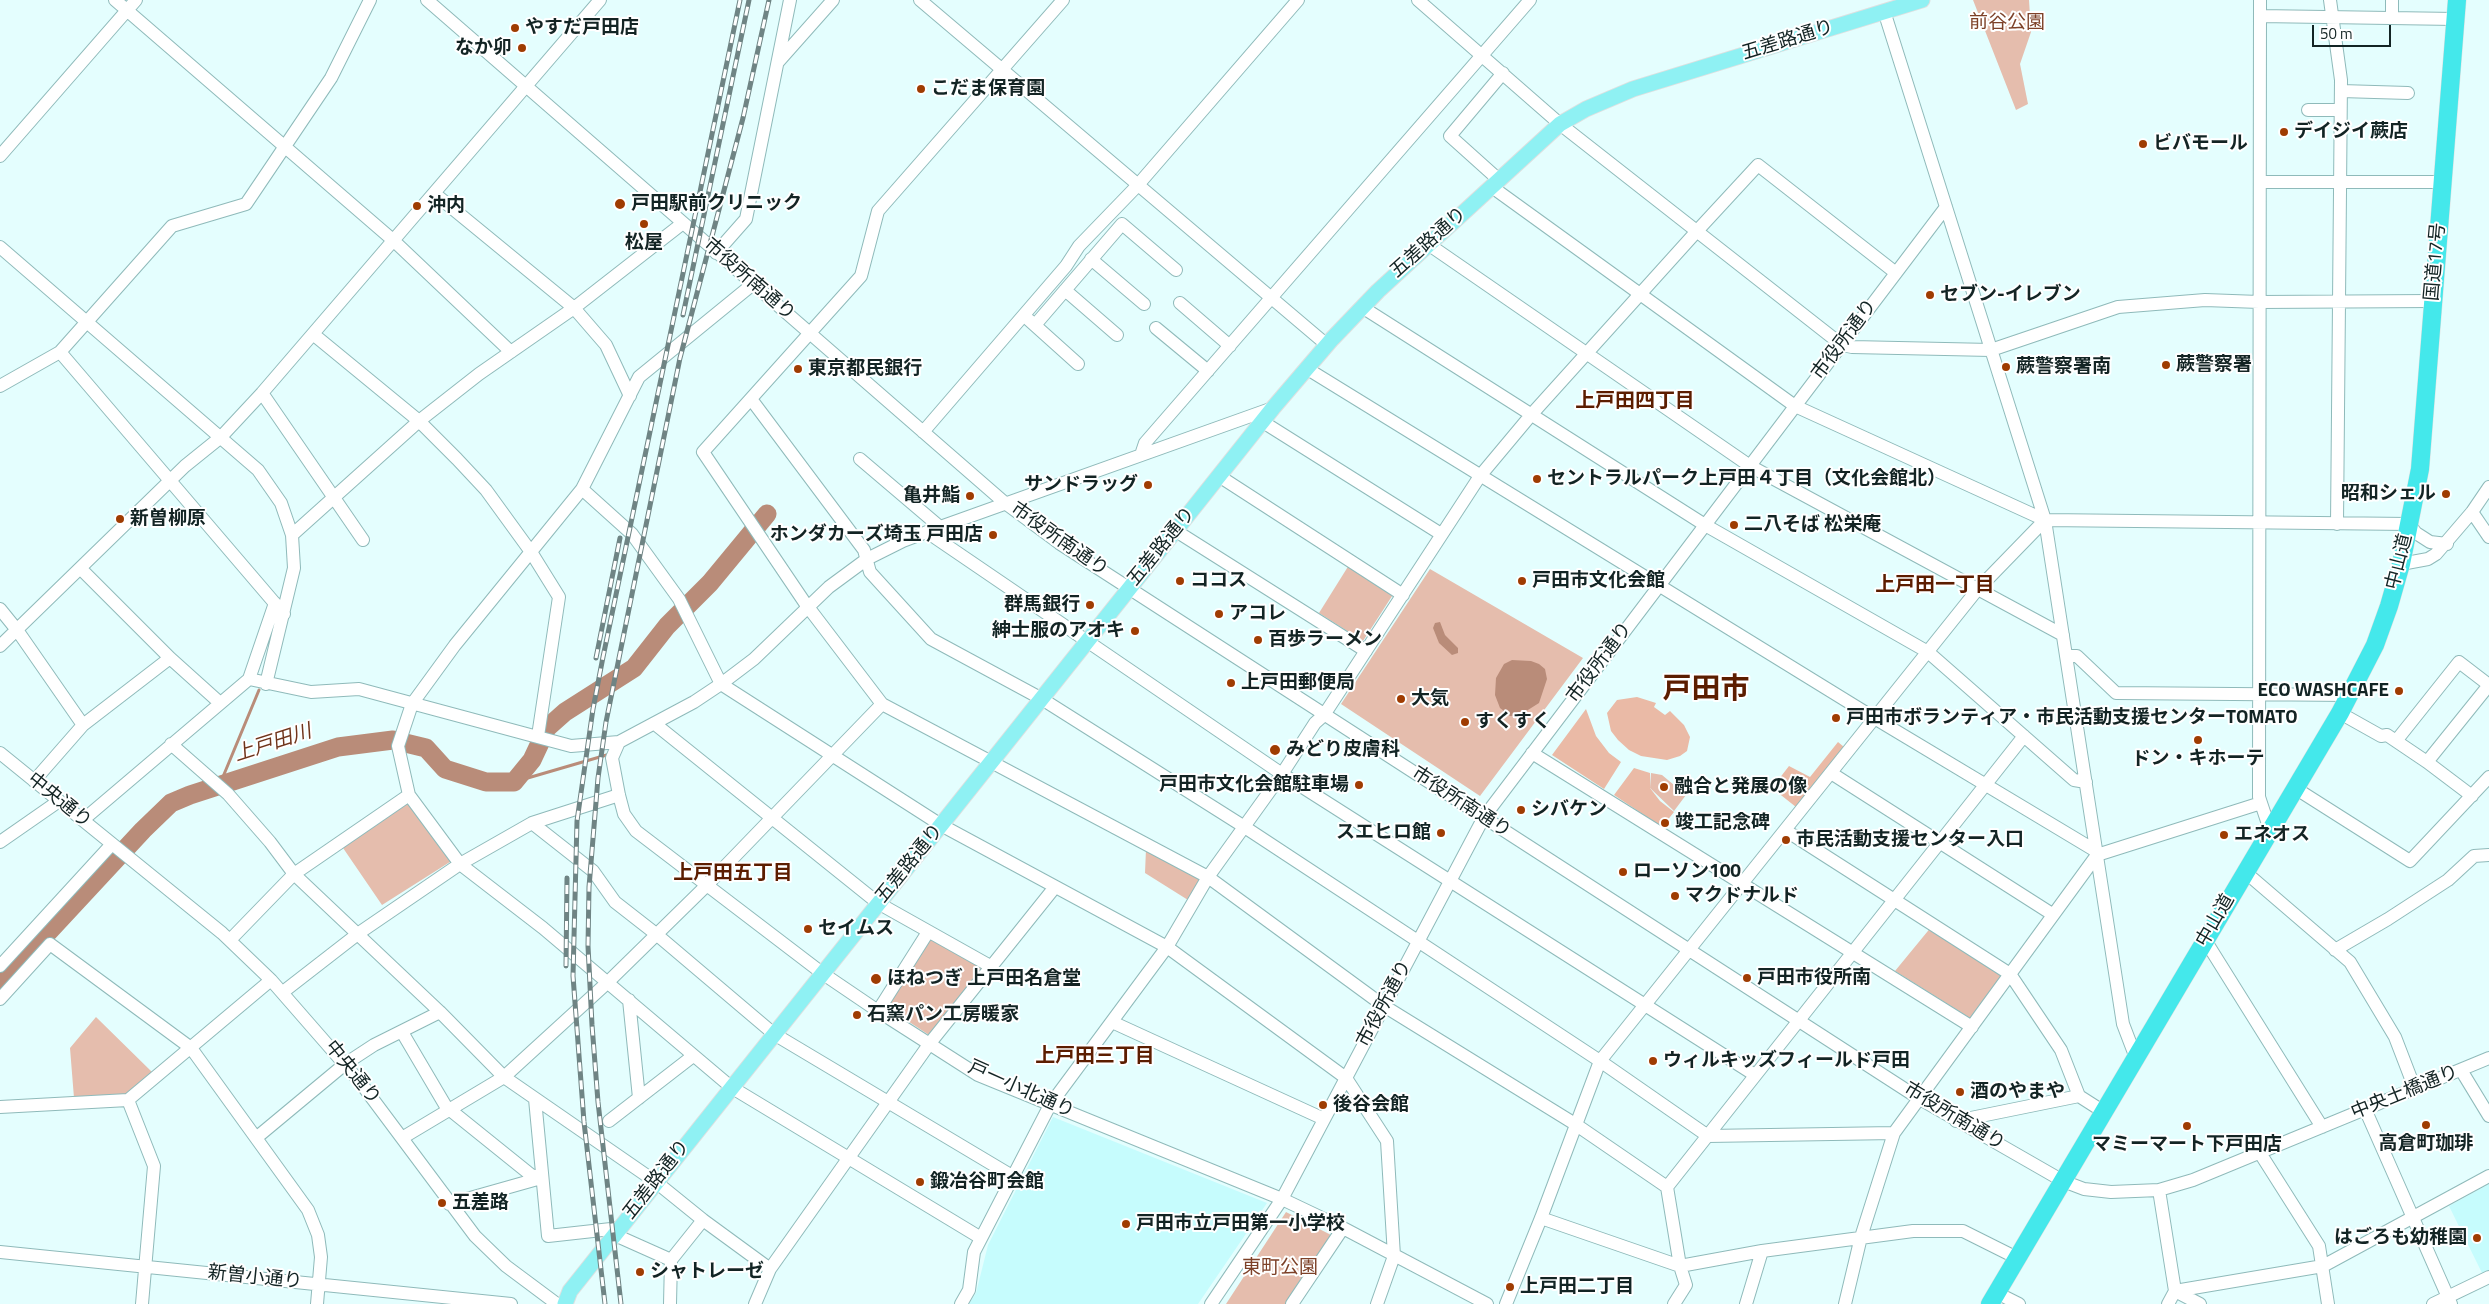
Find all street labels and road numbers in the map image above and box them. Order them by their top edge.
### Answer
street label: 五差路通り [1739,16,1837,66]
street label: 五差路通り [1386,203,1472,283]
street label: 国道17号 [2421,222,2451,302]
street label: 市役所南通り [699,234,799,326]
street label: 市役所通り [1807,295,1883,385]
street label: 市役所南通り [1006,498,1112,582]
street label: 五差路通り [1123,503,1201,591]
street label: 中山道 [2382,532,2418,592]
street label: 市役所通り [1562,618,1638,708]
street label: 市役所南通り [1407,762,1515,844]
street label: 中央通り [22,768,96,834]
street label: 五差路通り [871,820,949,908]
street label: 中山道 [2192,891,2240,951]
street label: 市役所通り [1353,957,1417,1051]
street label: 中央通り [319,1036,385,1110]
street label: 戸一小北通り [964,1056,1078,1124]
street label: 中央土橋通り [2348,1061,2462,1125]
street label: 市役所南通り [1899,1078,2009,1156]
street label: 五差路通り [619,1136,695,1224]
street label: 新曽小通り [207,1262,303,1294]

